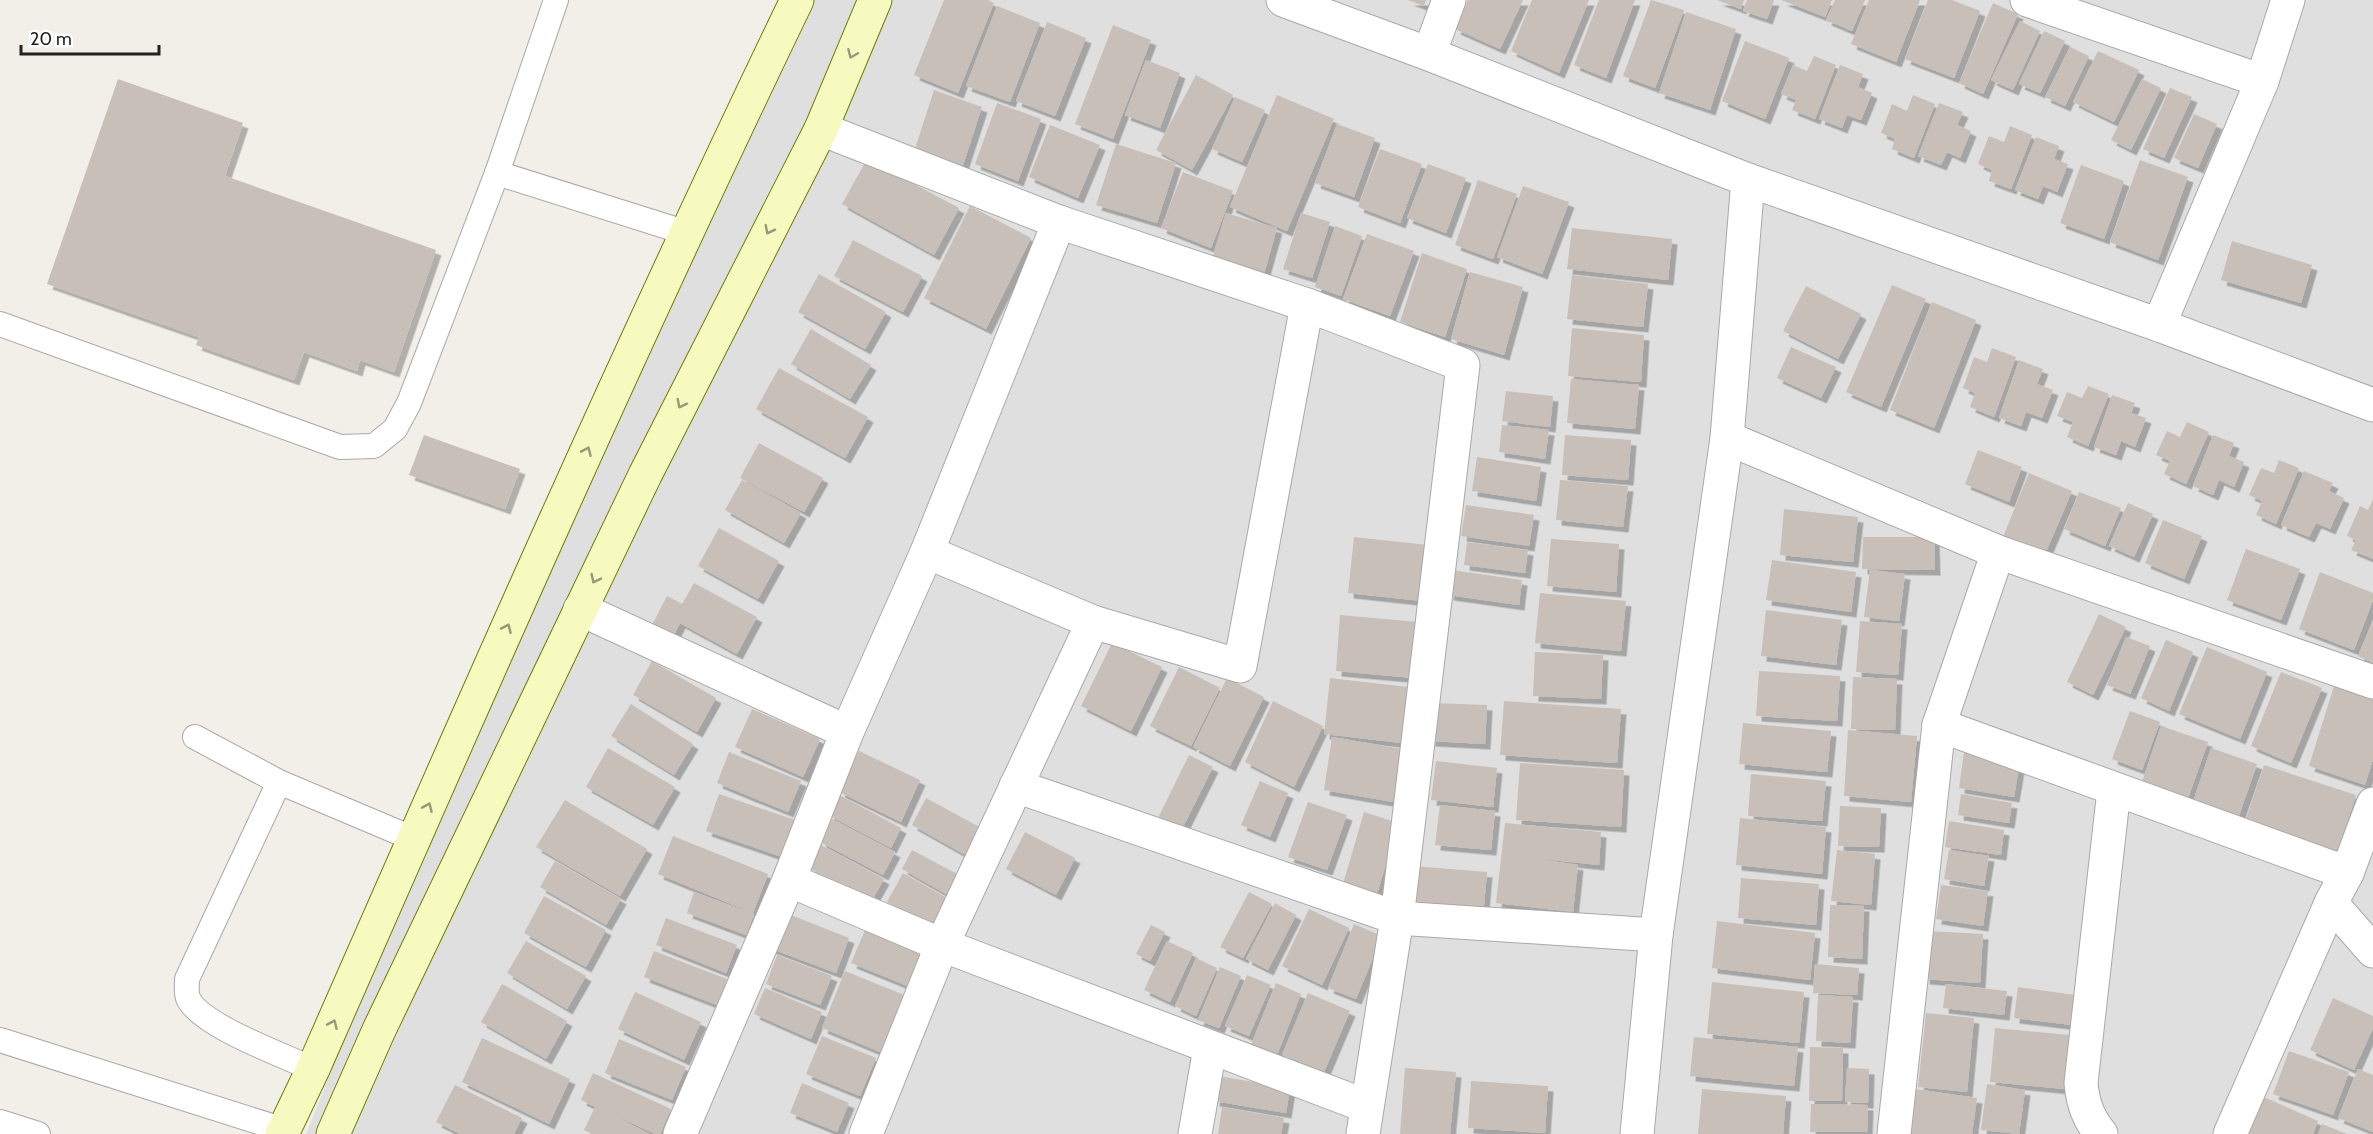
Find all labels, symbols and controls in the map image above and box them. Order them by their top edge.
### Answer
scale bar [21,18,159,56]
text: 20 m [30,28,72,50]
one-way arrow [847,48,859,59]
one-way arrow [765,224,776,235]
one-way arrow [676,398,688,409]
one-way arrow [580,446,592,457]
one-way arrow [590,573,602,584]
one-way arrow [500,624,512,635]
one-way arrow [421,802,433,813]
one-way arrow [326,1019,338,1030]

